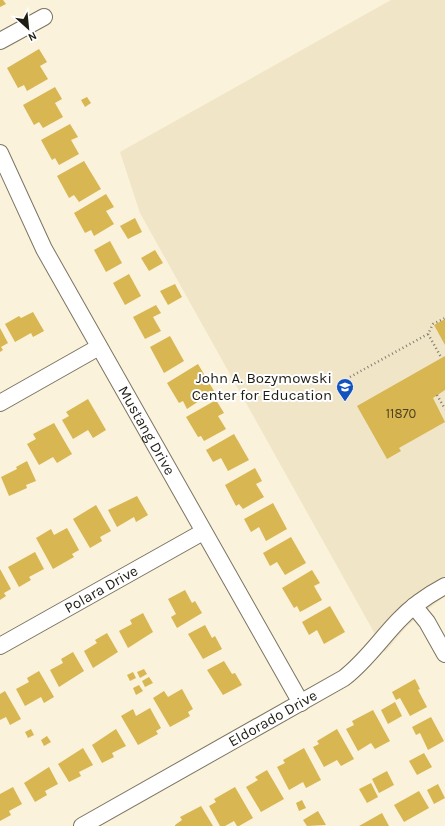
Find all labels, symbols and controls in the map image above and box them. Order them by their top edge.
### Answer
north arrow [8,8,48,48]
text: N [26,29,39,44]
place label: John A. Bozymowski Center for Education [192,369,332,404]
school or university icon: John A. Bozymowski Center for Education [335,377,355,402]
street label: Mustang Drive [114,383,179,478]
house number: 11870 [386,406,416,421]
street label: Polara Drive [61,561,141,617]
street label: Eldorado Drive [225,686,320,751]

